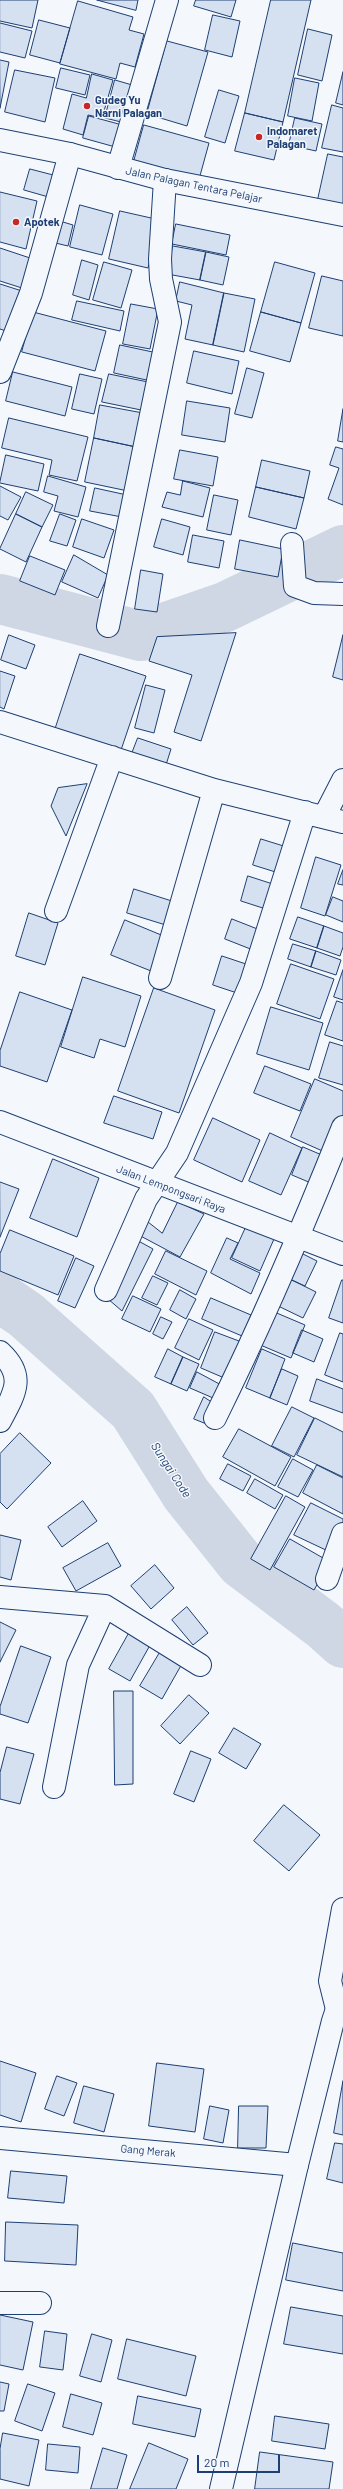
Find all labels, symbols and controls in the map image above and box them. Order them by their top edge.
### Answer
place label: Gudeg Yu Narni Palagan [95,93,162,119]
marker: Gudeg Yu Narni Palagan [82,101,92,111]
place label: Indomaret Palagan [267,124,317,150]
marker: Indomaret Palagan [254,132,264,142]
street label: Jalan Palagan Tentara Pelajar [124,164,264,206]
place label: Apotek [24,215,60,229]
marker: Apotek [11,217,21,227]
street label: Jalan Lempongsari Raya [115,1162,227,1216]
water label: Sungai Code [148,1440,194,1500]
street label: Gang Merak [120,2142,176,2160]
scale bar [199,2447,282,2473]
text: 20 m [204,2455,230,2469]

